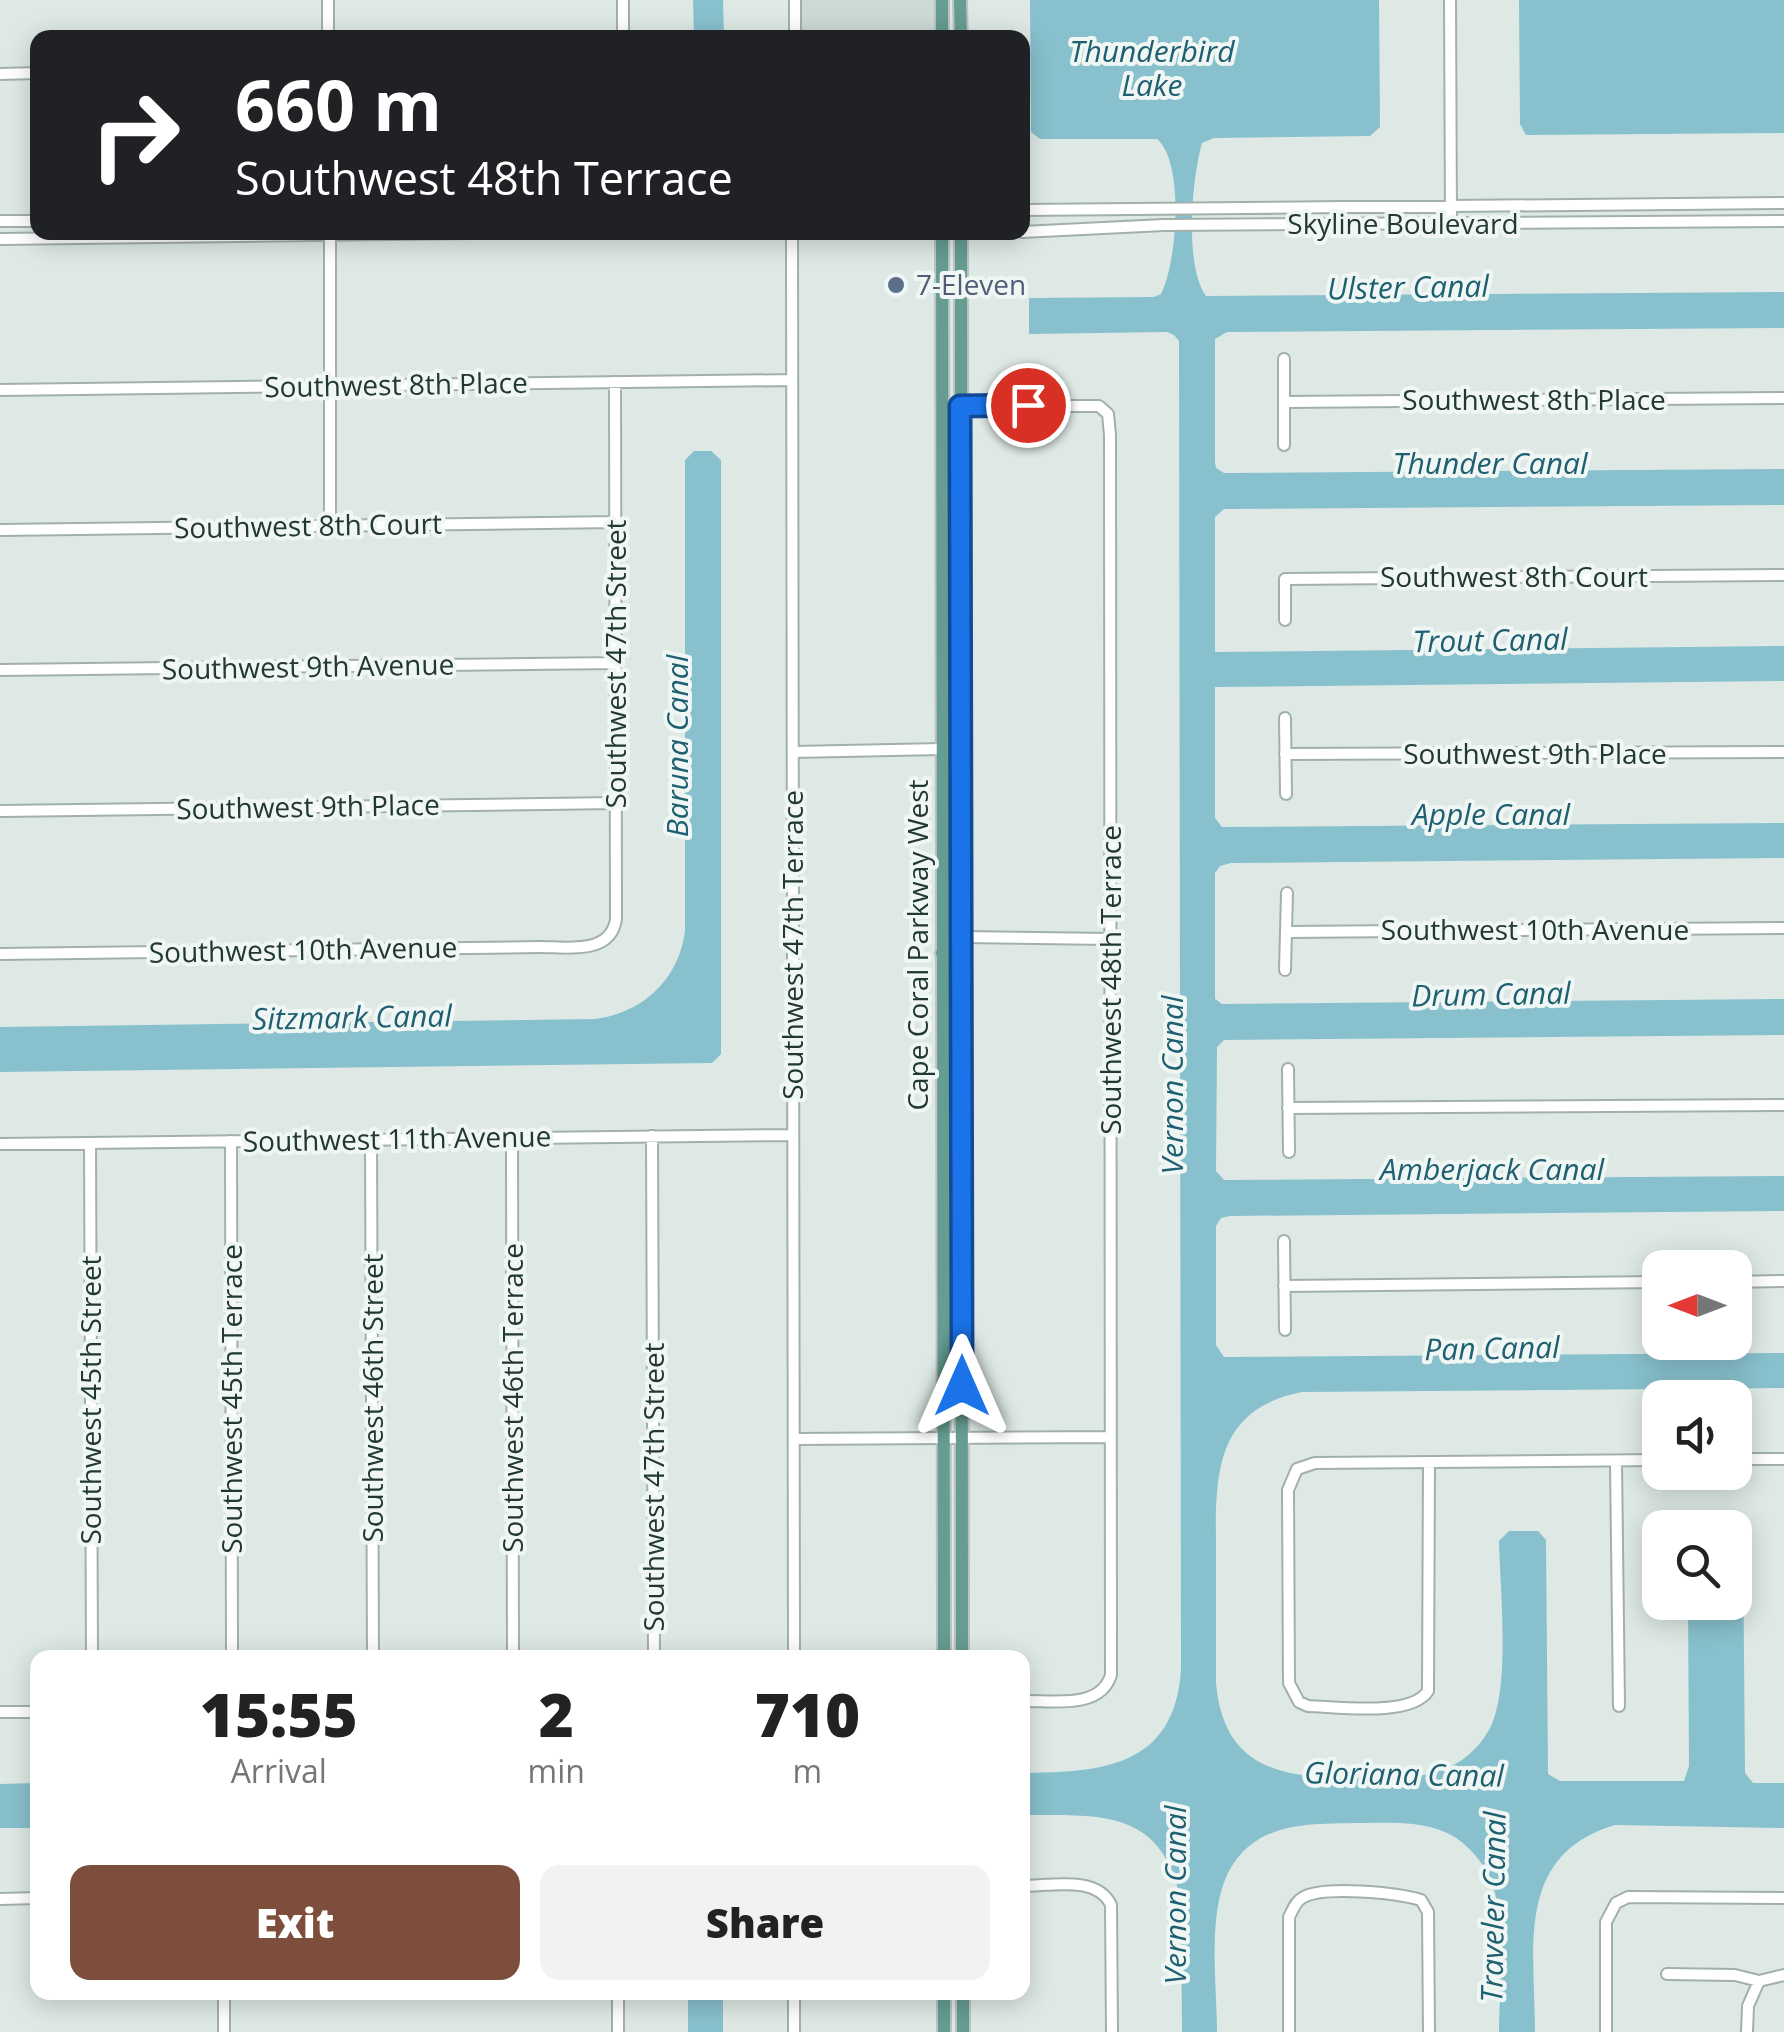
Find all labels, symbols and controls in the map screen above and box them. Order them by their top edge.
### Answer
water label: Thunderbird Lake [1069,30,1235,105]
text: 660 m [235,56,442,152]
icon: right [70,70,200,200]
text: Southwest 48th Terrace [235,147,733,208]
street label: Skyline Boulevard [1287,204,1519,242]
place label: 7-Eleven [916,265,1026,303]
water label: Ulster Canal [1327,265,1491,308]
marker: 7-Eleven [885,274,907,296]
street label: Southwest 8th Place [264,363,528,405]
pin [986,363,1071,448]
icon: arrive [1001,378,1056,433]
street label: Southwest 8th Place [1402,380,1666,418]
water label: Thunder Canal [1392,442,1589,483]
street label: Southwest 8th Court [174,504,442,546]
street label: Southwest 47th Street [596,519,634,809]
street label: Southwest 8th Court [1380,557,1648,595]
water label: Trout Canal [1412,618,1569,661]
street label: Southwest 9th Avenue [161,644,455,688]
water label: Baruna Canal [656,653,697,837]
street label: Southwest 9th Place [1403,734,1667,772]
street label: Cape Coral Parkway West [898,779,936,1111]
street label: Southwest 9th Place [176,785,440,827]
street label: Southwest 47th Terrace [773,790,811,1100]
water label: Apple Canal [1410,793,1572,834]
street label: Southwest 48th Terrace [1091,825,1129,1135]
street label: Southwest 10th Avenue [1381,910,1689,948]
street label: Southwest 10th Avenue [148,927,458,971]
water label: Drum Canal [1411,972,1573,1015]
water label: Sitzmark Canal [252,994,454,1039]
water label: Vernon Canal [1151,994,1192,1174]
street label: Southwest 11th Avenue [242,1116,552,1160]
water label: Amberjack Canal [1378,1148,1605,1189]
street label: Southwest 46th Terrace [493,1243,531,1553]
street label: Southwest 45th Terrace [212,1244,250,1554]
north arrow [1642,1250,1752,1360]
map controls [1642,1250,1752,1620]
street label: Southwest 46th Street [353,1253,391,1543]
street label: Southwest 45th Street [71,1255,109,1545]
water label: Pan Canal [1424,1326,1561,1369]
position arrow [910,1334,1014,1438]
street label: Southwest 47th Street [634,1342,672,1632]
button: sound [1642,1380,1752,1490]
button: search [1642,1510,1752,1620]
text: 15:55 [200,1673,358,1755]
text: 2 [539,1673,574,1755]
text: 710 [755,1673,860,1755]
text: Arrival [231,1749,327,1792]
text: min [528,1749,585,1792]
text: m [793,1749,822,1792]
water label: Gloriana Canal [1304,1751,1506,1796]
water label: Vernon Canal [1154,1804,1195,1984]
water label: Traveler Canal [1470,1810,1515,2003]
button: Exit [70,1865,520,1980]
button: Share [540,1865,990,1980]

